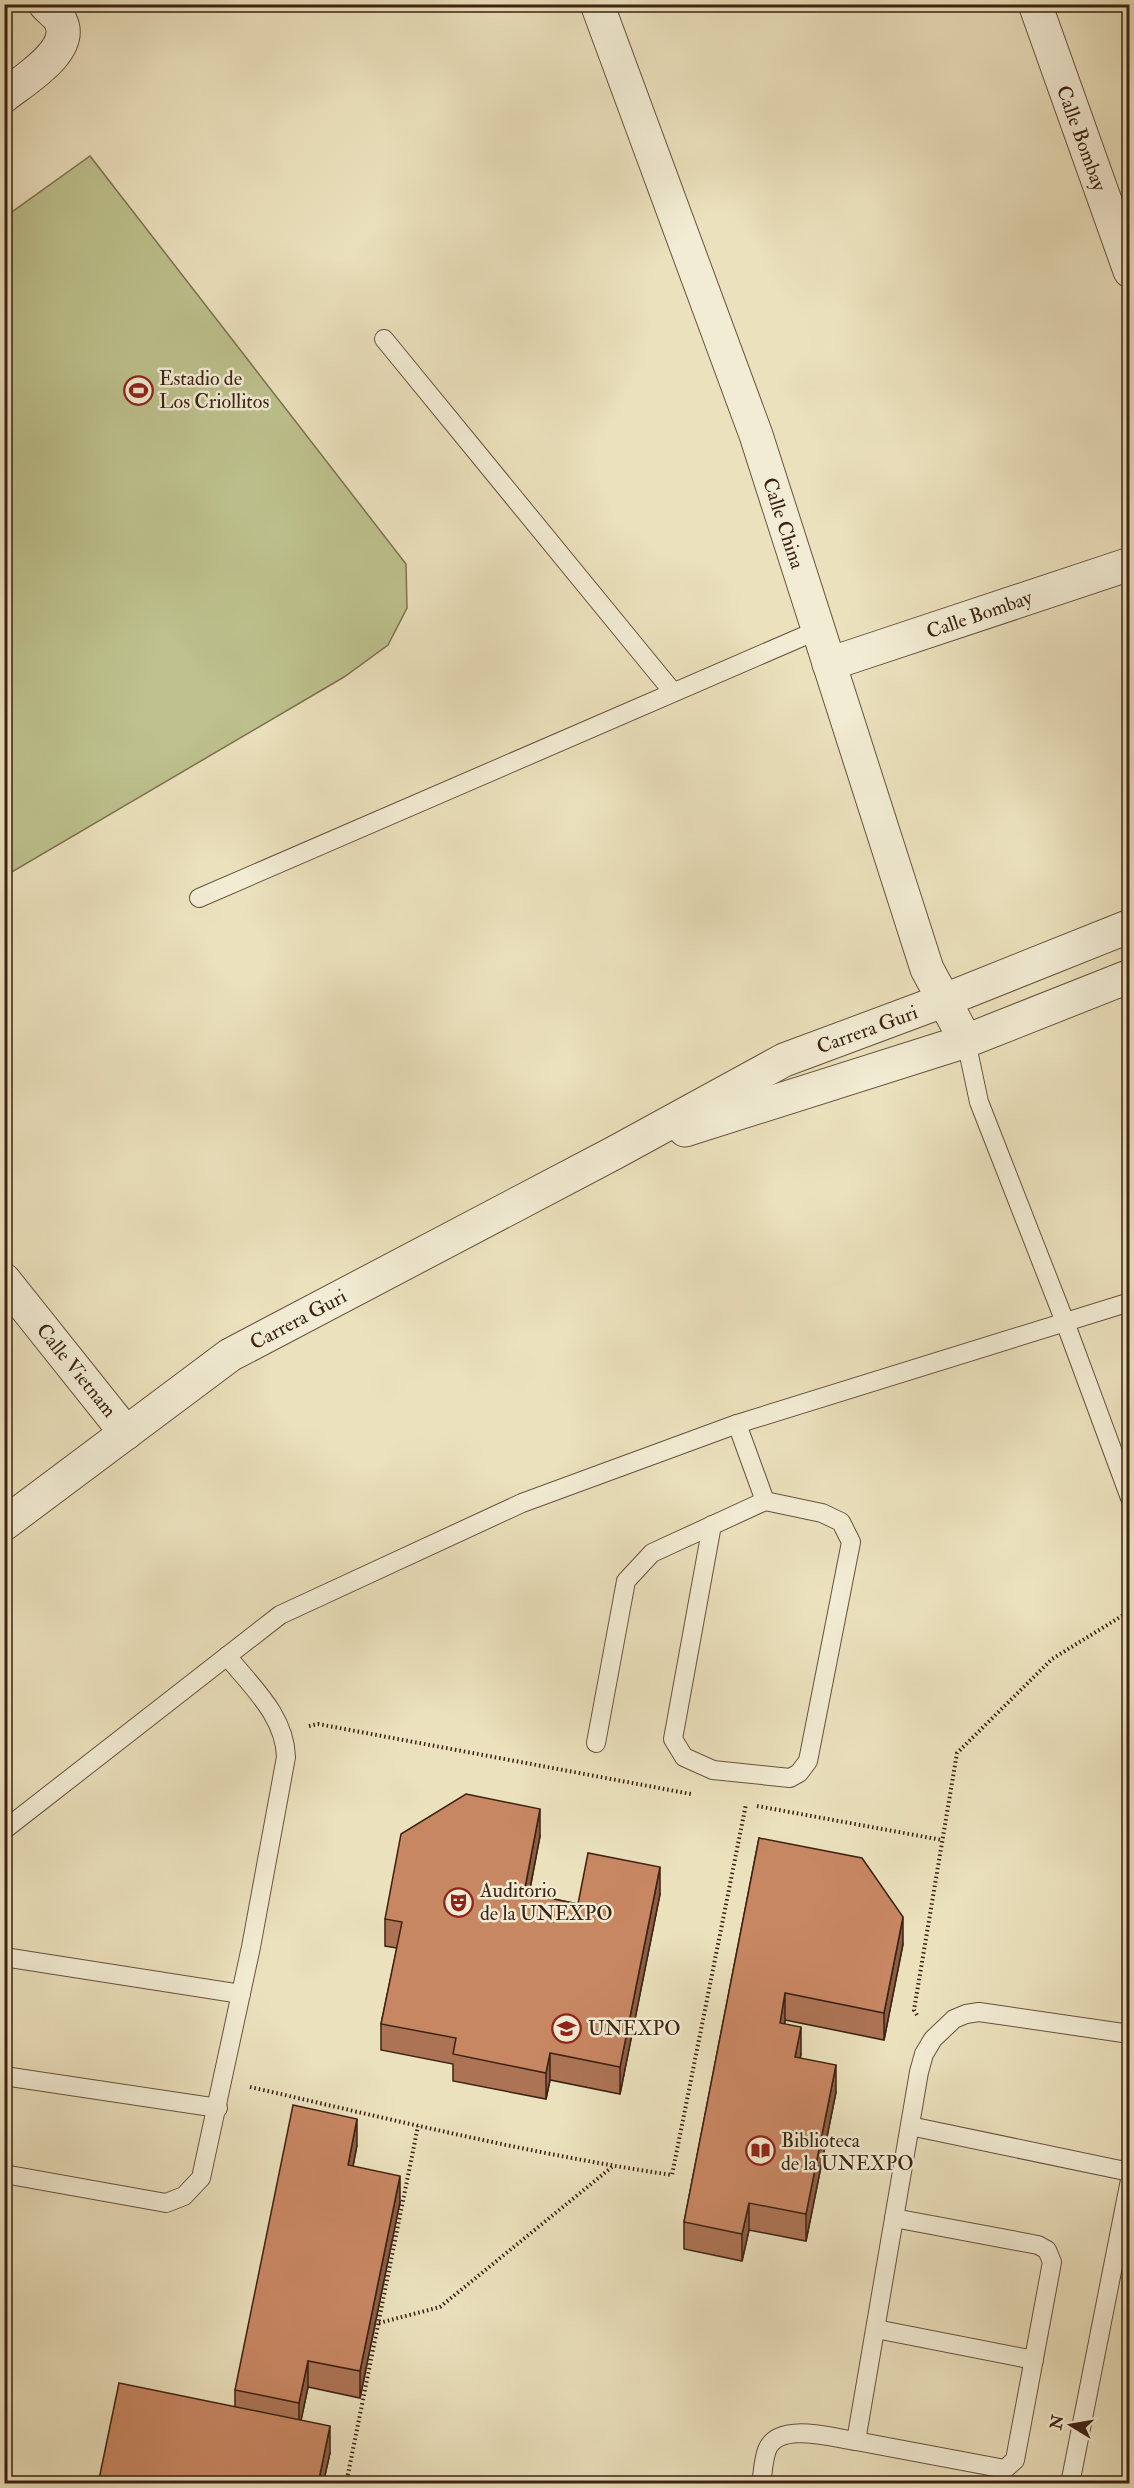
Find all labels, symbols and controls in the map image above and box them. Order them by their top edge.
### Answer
street label: Calle Bombay [1051,82,1113,195]
place label: Estadio de Los Criollitos [159,366,269,414]
sports icon: Estadio de Los Criollitos [122,374,154,406]
street label: Calle China [757,474,810,573]
street label: Calle Bombay [923,584,1037,644]
street label: Carrera Guri [813,1000,921,1059]
street label: Carrera Guri [246,1284,351,1355]
street label: Calle Vietnam [31,1318,122,1423]
place label: Auditorio de la UNEXPO [479,1878,613,1926]
theatre icon: Auditorio de la UNEXPO [443,1886,475,1918]
school or university icon: UNEXPO [551,2012,583,2044]
place label: UNEXPO [588,2016,681,2041]
place label: Biblioteca de la UNEXPO [781,2128,914,2176]
library icon: Biblioteca de la UNEXPO [744,2135,776,2167]
north arrow [1041,2395,1101,2455]
text: N [1046,2413,1069,2432]

